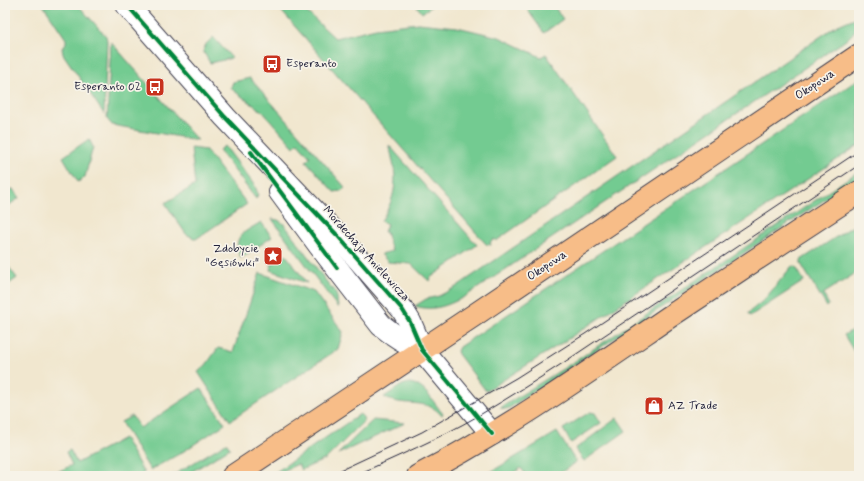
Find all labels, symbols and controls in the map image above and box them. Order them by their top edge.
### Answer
bus stop icon: Esperanto [261,53,283,75]
place label: Esperanto [286,56,337,72]
street label: Okopowa [792,66,838,104]
bus stop icon: Esperanto 02 [144,76,166,98]
place label: Esperanto 02 [74,79,141,95]
street label: Mordechaja Anielewicza [319,203,413,305]
place label: Zdobycie "Gęsiówki" [206,241,259,271]
place icon: Zdobycie "Gęsiówki" [262,245,284,267]
street label: Okopowa [524,247,570,285]
shop icon: AZ Trade [643,395,665,417]
place label: AZ Trade [668,398,717,414]

